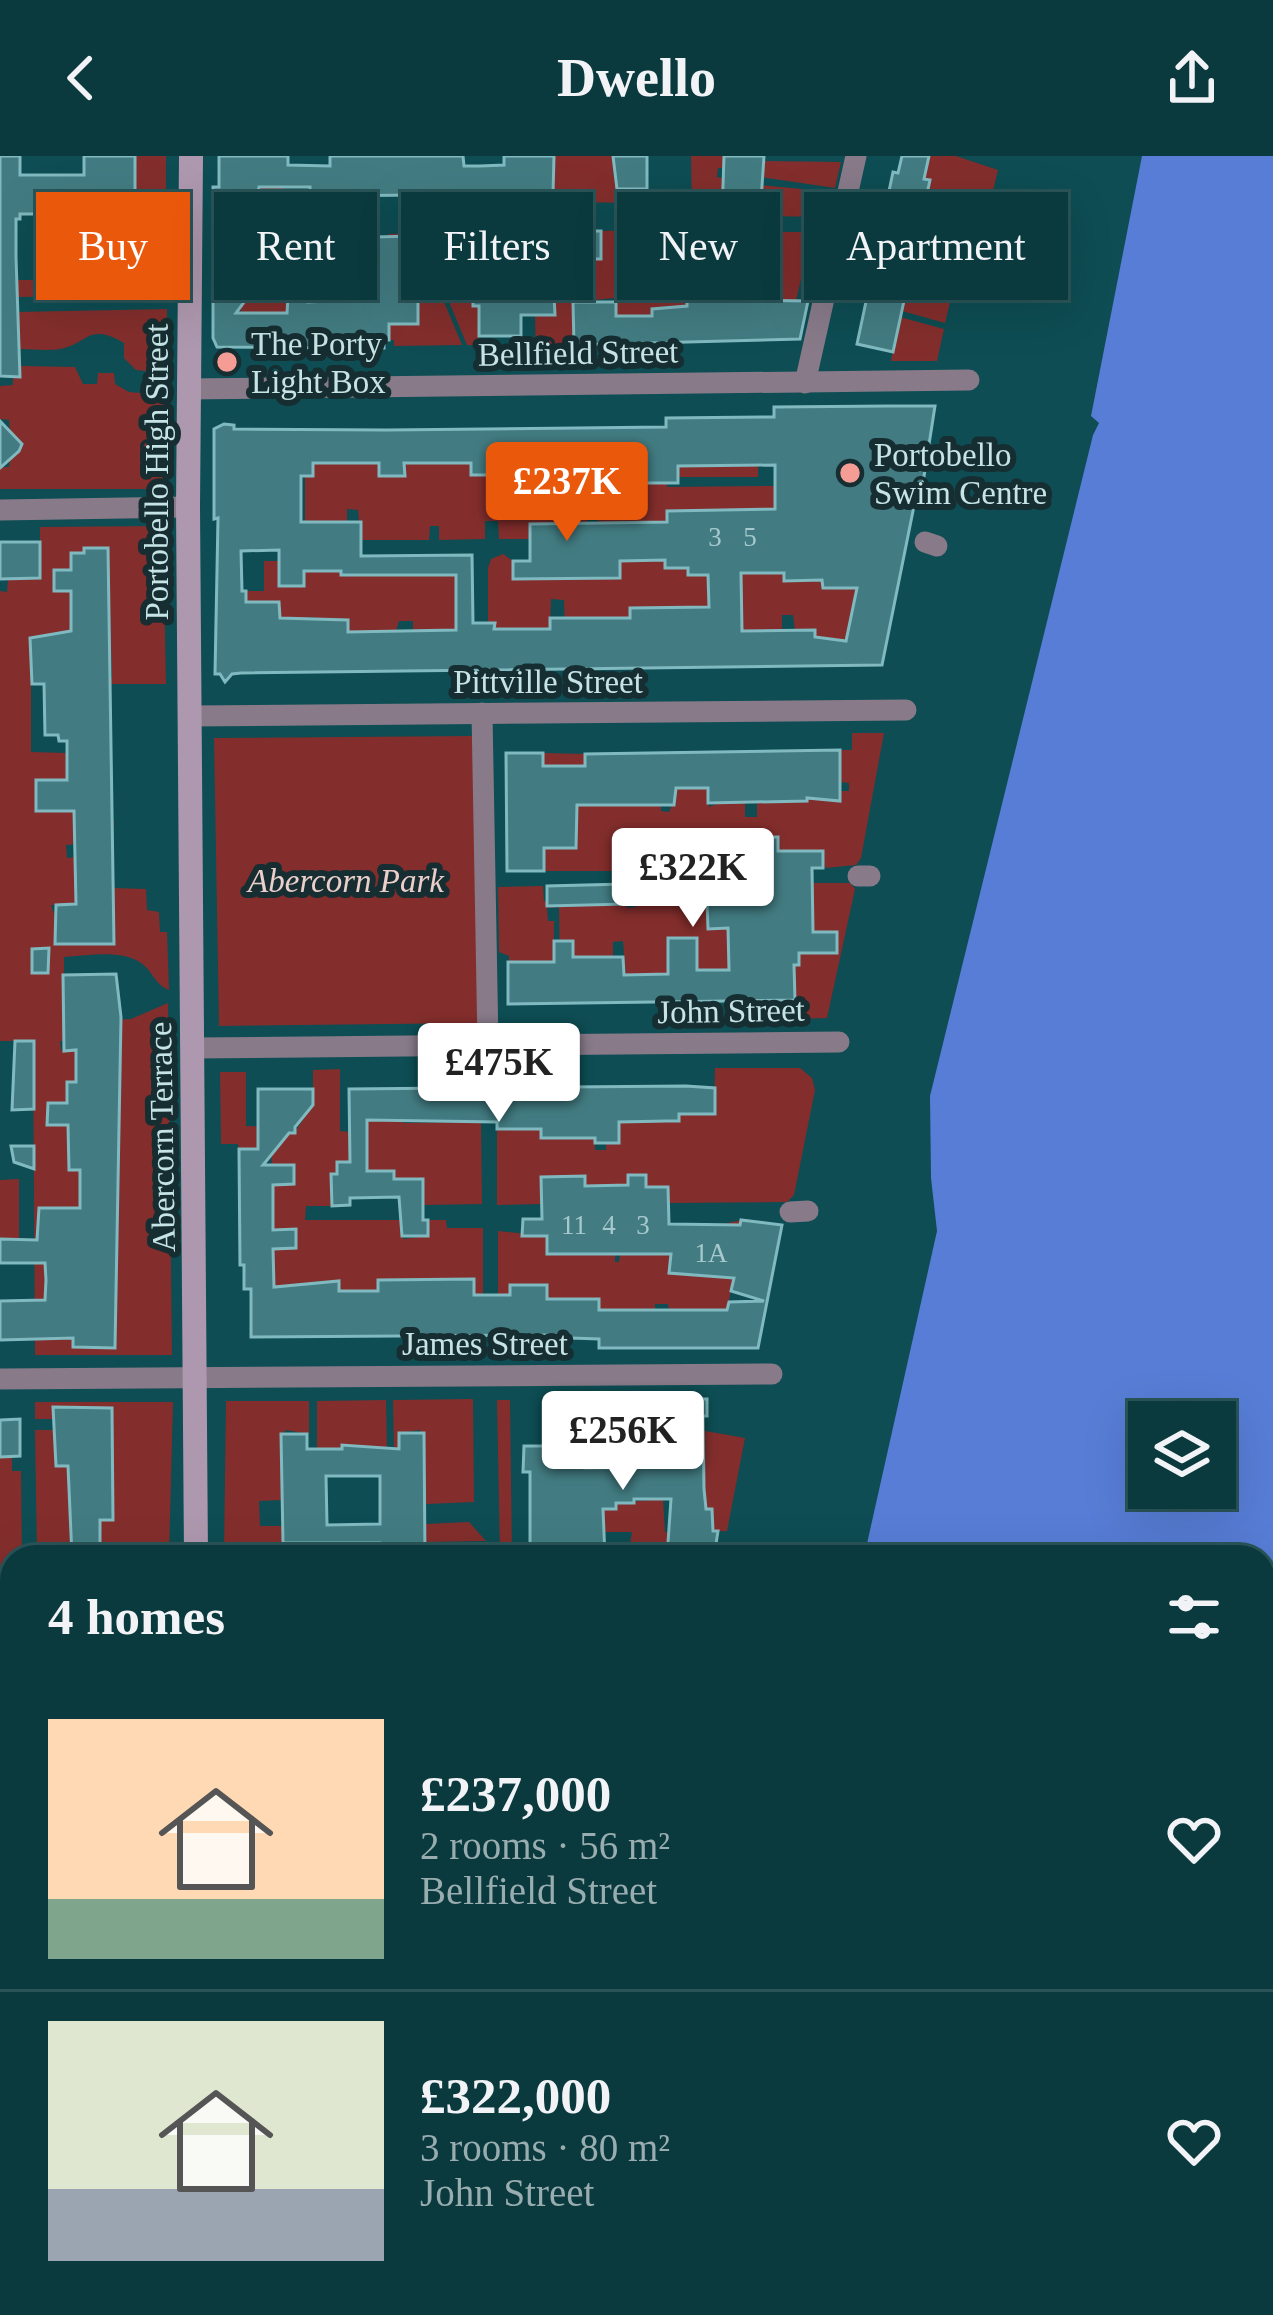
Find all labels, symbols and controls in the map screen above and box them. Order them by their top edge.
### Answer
icon: back [48,45,114,111]
icon: share [1159,45,1225,111]
text: Dwello [557,48,716,108]
chip: Buy [36,192,190,300]
chip: Rent [214,192,377,300]
chip: Filters [401,192,593,300]
chip: New [617,192,780,300]
chip: Apartment [804,192,1068,300]
street label: Portobello High Street [139,324,175,620]
place label: The Porty Light Box [251,326,386,400]
street label: Bellfield Street [477,333,679,373]
marker: The Porty Light Box [214,349,240,375]
place label: Portobello Swim Centre [874,437,1047,511]
pin: £237K [483,442,651,544]
text: £237K [513,459,621,502]
marker: Portobello Swim Centre [837,460,863,486]
house number: 3 [708,522,722,552]
house number: 5 [743,522,757,552]
street label: Pittville Street [453,664,643,700]
pin: £322K [609,828,777,930]
text: £322K [639,845,747,888]
park label: Abercorn Park [246,863,445,899]
street label: John Street [657,992,805,1030]
street label: Abercorn Terrace [142,1021,182,1253]
pin: £475K [415,1023,583,1125]
text: £475K [445,1040,553,1083]
house number: 11 [561,1210,587,1240]
house number: 4 [602,1210,616,1240]
house number: 3 [636,1210,650,1240]
house number: 1A [695,1238,728,1268]
street label: James Street [402,1326,568,1362]
pin: £256K [539,1391,707,1493]
map controls [1128,1401,1236,1509]
button: layers [1128,1401,1236,1509]
text: £256K [569,1408,677,1451]
icon: filters [1161,1584,1227,1650]
text: 4 homes [48,1589,225,1645]
text: £237,000 [420,1766,611,1822]
icon: home [144,1767,288,1911]
icon: heart [1161,1806,1227,1872]
text: 2 rooms · 56 m² [420,1824,670,1867]
text: Bellfield Street [420,1869,657,1912]
text: £322,000 [420,2068,611,2124]
icon: home [144,2069,288,2213]
icon: heart [1161,2108,1227,2174]
text: 3 rooms · 80 m² [420,2126,670,2169]
text: John Street [420,2171,594,2214]

